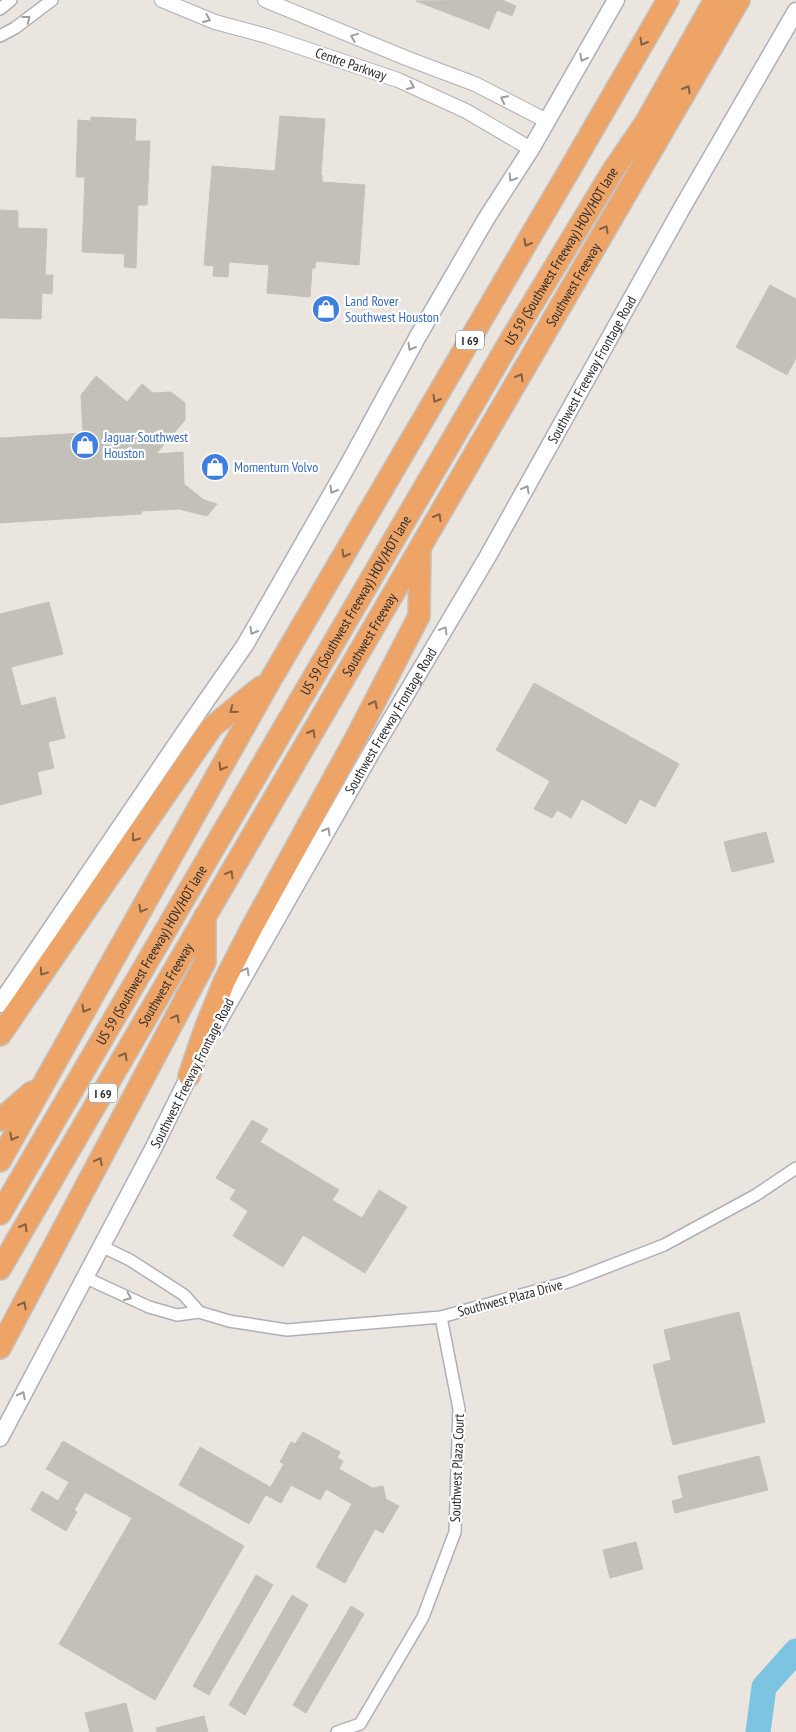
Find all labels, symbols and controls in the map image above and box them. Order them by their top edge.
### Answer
one-way arrow [202,13,211,23]
one-way arrow [21,17,30,25]
one-way arrow [350,33,358,43]
one-way arrow [640,37,650,46]
street label: Centre Parkway [313,43,390,85]
one-way arrow [579,52,589,61]
one-way arrow [406,80,415,90]
one-way arrow [681,85,691,94]
one-way arrow [500,95,509,105]
street label: US 59 (Southwest Freeway) HOV/HOT lane [501,165,621,349]
one-way arrow [509,172,518,181]
one-way arrow [599,226,609,235]
one-way arrow [523,238,533,247]
street label: Southwest Freeway [542,240,604,330]
place label: Land Rover Southwest Houston [345,292,439,326]
street label: Southwest Freeway Frontage Road [544,293,640,447]
shop icon: Land Rover Southwest Houston [311,294,341,324]
road number: I 69 [456,330,484,350]
one-way arrow [408,342,418,351]
one-way arrow [513,373,523,382]
one-way arrow [432,393,442,402]
place label: Jaguar Southwest Houston [103,428,188,462]
shop icon: Jaguar Southwest Houston [70,430,100,460]
shop icon: Momentum Volvo [200,452,230,482]
place label: Momentum Volvo [234,458,318,476]
one-way arrow [330,485,340,494]
one-way arrow [519,486,529,495]
street label: US 59 (Southwest Freeway) HOV/HOT lane [296,513,414,699]
one-way arrow [431,514,441,523]
one-way arrow [341,548,351,557]
street label: Southwest Freeway [338,590,400,680]
one-way arrow [249,626,259,635]
one-way arrow [438,627,448,636]
street label: Southwest Freeway Frontage Road [341,645,440,797]
one-way arrow [368,700,378,709]
one-way arrow [230,704,239,712]
one-way arrow [305,730,315,739]
one-way arrow [218,762,228,771]
one-way arrow [320,827,330,836]
one-way arrow [132,832,141,842]
street label: US 59 (Southwest Freeway) HOV/HOT lane [92,862,210,1048]
one-way arrow [223,870,233,879]
one-way arrow [138,904,148,913]
street label: Southwest Freeway [134,940,196,1030]
one-way arrow [40,966,49,976]
one-way arrow [239,968,249,977]
street label: Southwest Freeway Frontage Road [146,995,238,1151]
one-way arrow [82,1004,92,1013]
one-way arrow [169,1014,179,1023]
one-way arrow [117,1053,127,1062]
road number: I 69 [89,1084,117,1102]
one-way arrow [9,1131,19,1140]
one-way arrow [93,1158,103,1167]
one-way arrow [18,1224,28,1233]
street label: Southwest Plaza Drive [456,1275,565,1321]
one-way arrow [123,1291,132,1302]
one-way arrow [17,1301,27,1310]
one-way arrow [16,1391,26,1400]
street label: Southwest Plaza Court [446,1413,468,1523]

